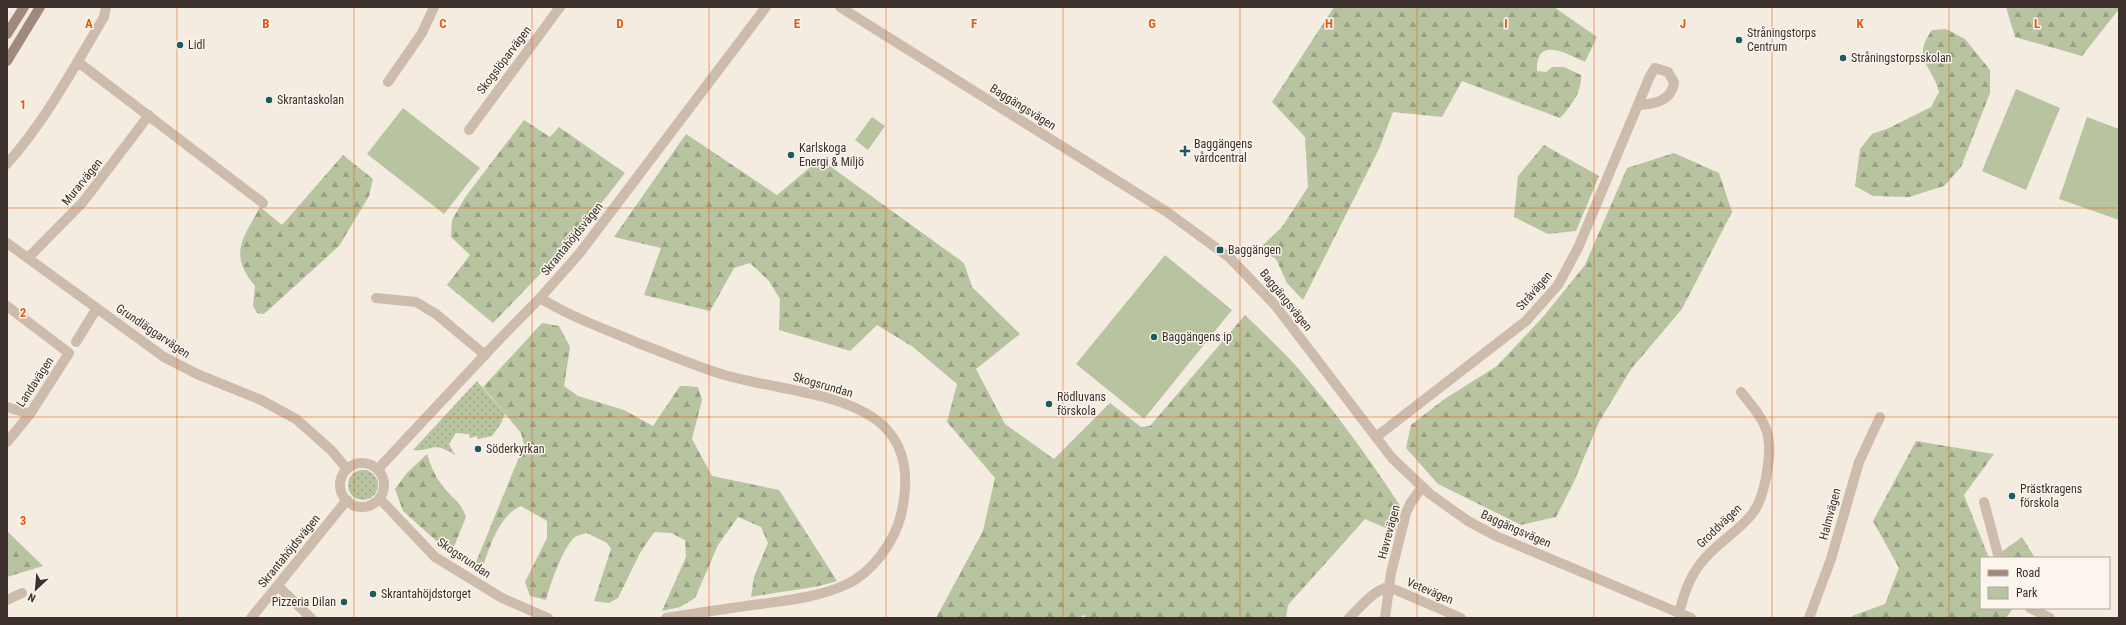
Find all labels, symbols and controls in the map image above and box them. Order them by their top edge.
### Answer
text: A [85,16,93,31]
text: B [262,16,270,31]
text: C [439,16,447,31]
text: D [616,16,624,31]
text: E [794,16,801,31]
text: F [971,16,977,31]
text: G [1148,16,1156,31]
text: H [1325,16,1333,31]
text: I [1504,16,1508,31]
text: J [1680,16,1686,31]
text: K [1856,16,1864,31]
text: L [2034,16,2040,31]
street label: Skogslöparvägen [474,23,534,97]
place label: Stråningstorps Centrum [1747,26,1816,54]
marker: Stråningstorps Centrum [1734,35,1744,45]
place label: Lidl [188,38,205,52]
marker: Lidl [175,40,185,50]
place label: Stråningstorpsskolan [1851,51,1952,65]
marker: Stråningstorpsskolan [1838,53,1848,63]
street label: Baggängsvägen [987,81,1059,133]
place label: Skrantaskolan [277,93,344,107]
marker: Skrantaskolan [264,95,274,105]
text: 1 [20,97,26,112]
place label: Baggängens vårdcentral [1194,137,1253,165]
place label: Karlskoga Energi & Miljö [799,141,864,169]
marker: Baggängens vårdcentral [1179,145,1191,157]
marker: Karlskoga Energi & Miljö [786,150,796,160]
street label: Murarvägen [59,156,105,208]
street label: Skrantahöjdsvägen [538,199,606,278]
place label: Baggängen [1228,243,1281,257]
marker: Baggängen [1215,245,1225,255]
street label: Baggängsvägen [1257,266,1315,334]
street label: Stråvägen [1513,269,1555,313]
street label: Grundläggarvägen [113,301,193,361]
text: 2 [20,305,27,320]
place label: Baggängens ip [1162,330,1232,344]
marker: Baggängens ip [1149,332,1159,342]
street label: Landavägen [14,354,57,410]
street label: Skogsrundan [791,370,855,400]
place label: Rödluvans förskola [1057,390,1106,418]
marker: Rödluvans förskola [1044,399,1054,409]
place label: Söderkyrkan [486,442,545,456]
marker: Söderkyrkan [473,444,483,454]
place label: Prästkragens förskola [2020,482,2082,510]
street label: Halmvägen [1816,486,1844,541]
marker: Prästkragens förskola [2007,491,2017,501]
street label: Groddvägen [1694,501,1744,551]
street label: Havrevägen [1375,503,1403,561]
street label: Baggängsvägen [1479,507,1553,551]
street label: Skrantahöjdsvägen [255,511,323,590]
text: 3 [20,513,26,528]
street label: Skogsrundan [434,535,494,581]
legend [1980,557,2110,609]
text: Road [2016,566,2040,580]
north arrow [16,569,56,609]
street label: Vetevägen [1405,575,1456,607]
text: Park [2016,586,2038,600]
place label: Skrantahöjdstorget [381,587,471,601]
marker: Skrantahöjdstorget [368,589,378,599]
text: N [26,590,38,605]
place label: Pizzeria Dilan [272,595,336,609]
marker: Pizzeria Dilan [339,597,349,607]

